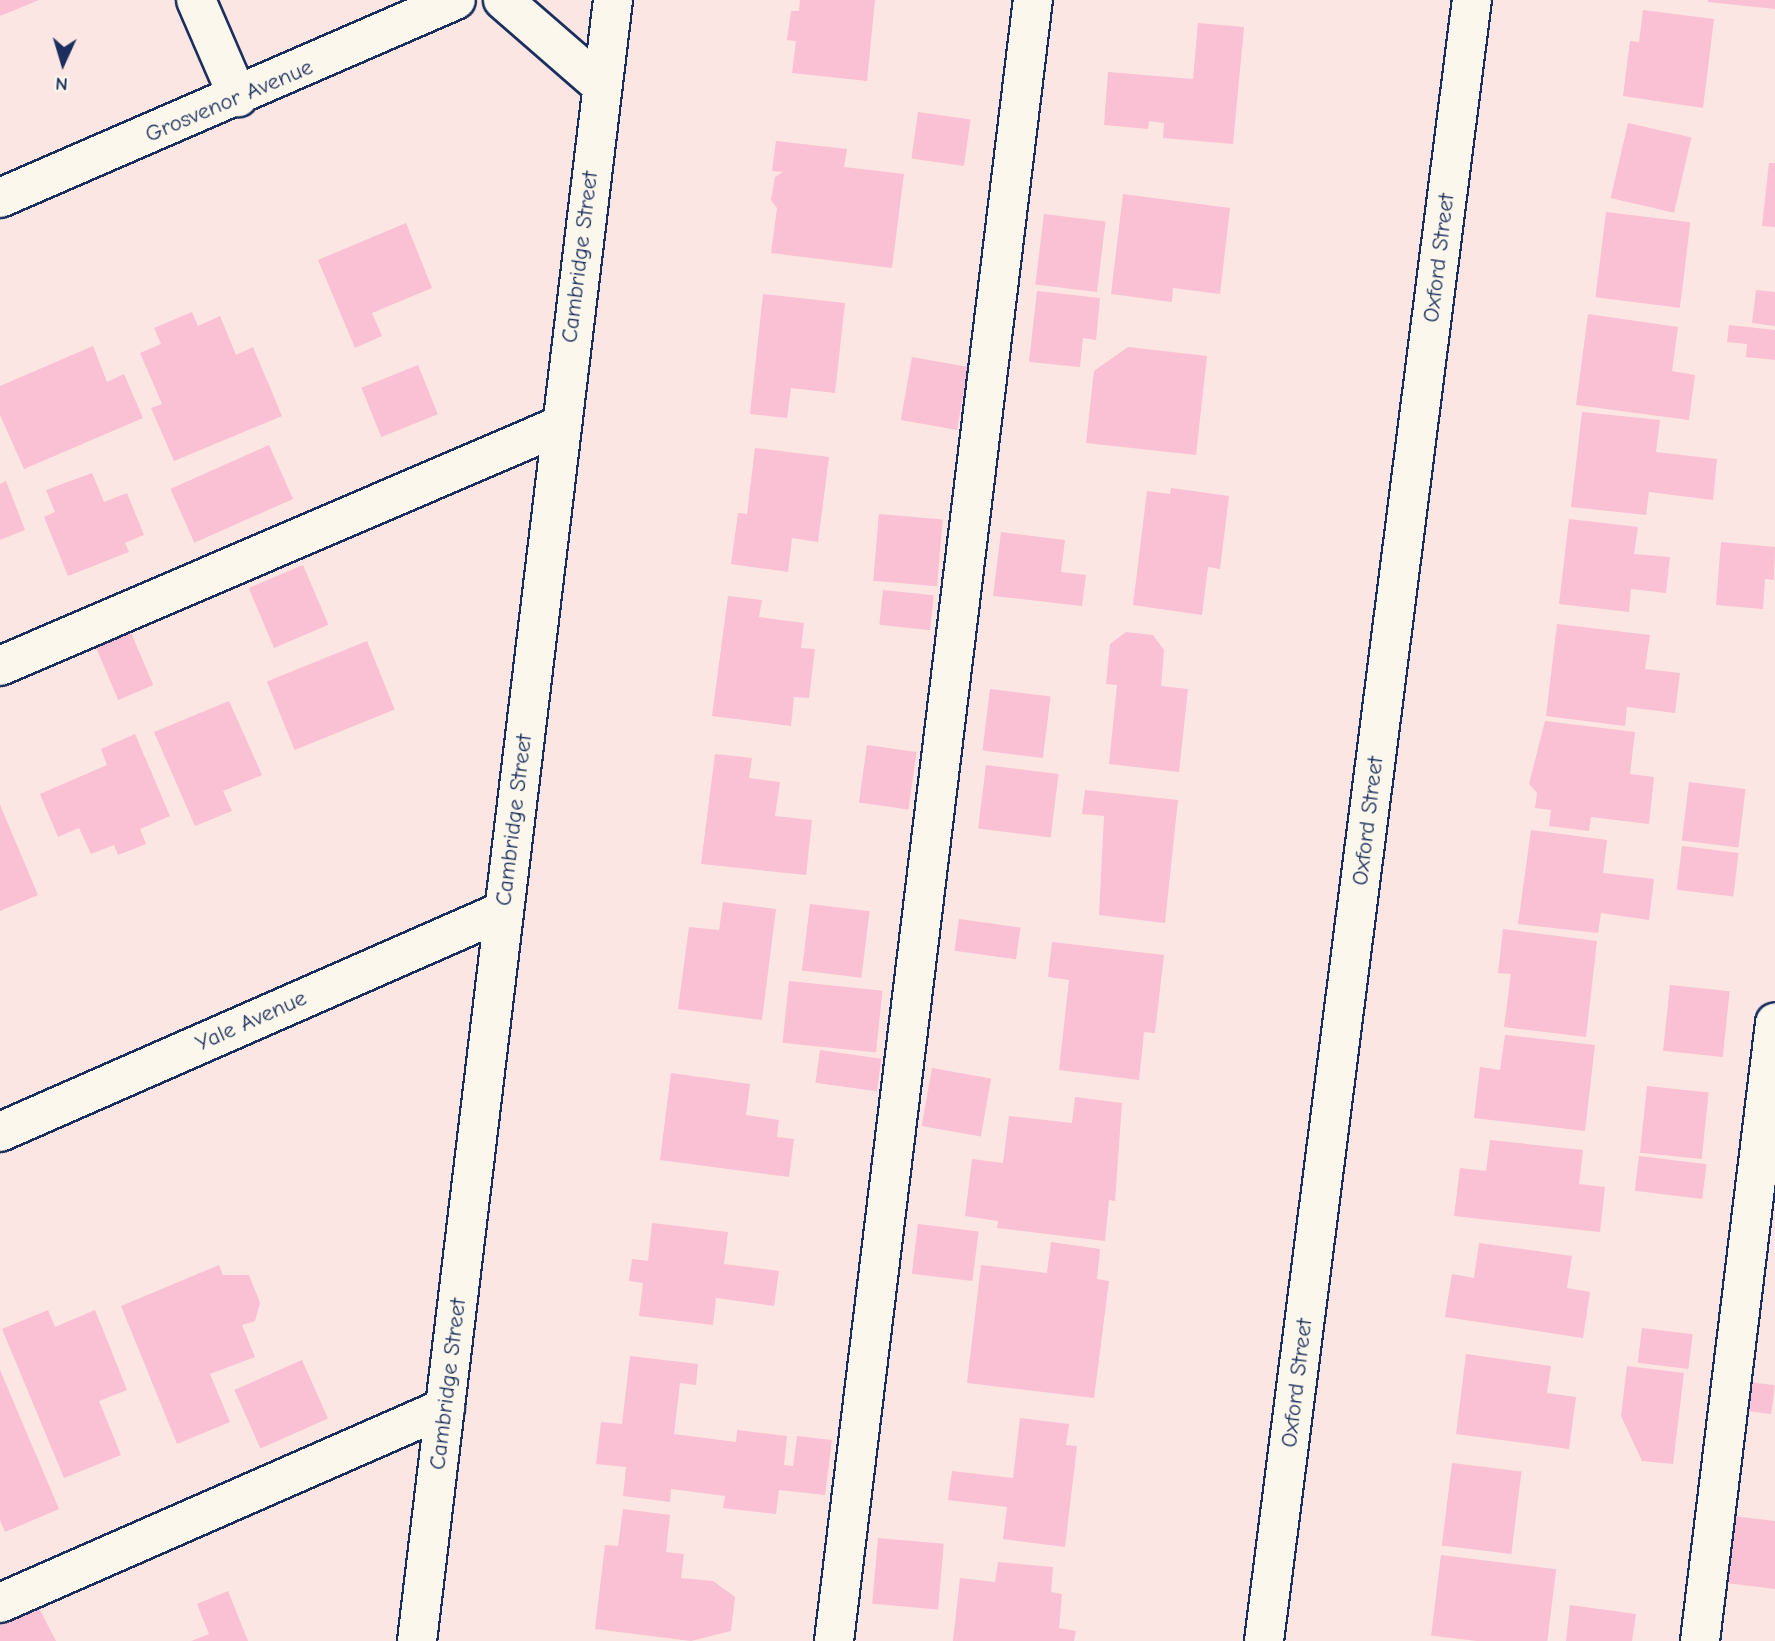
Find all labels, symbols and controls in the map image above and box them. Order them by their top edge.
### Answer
north arrow [28,28,98,98]
street label: Grosvenor Avenue [141,53,317,149]
text: N [55,73,68,95]
street label: Cambridge Street [556,170,604,344]
street label: Oxford Street [1417,192,1461,324]
street label: Cambridge Street [490,733,538,907]
street label: Oxford Street [1346,755,1390,887]
street label: Yale Avenue [191,984,311,1058]
street label: Cambridge Street [424,1297,472,1471]
street label: Oxford Street [1275,1317,1319,1449]

